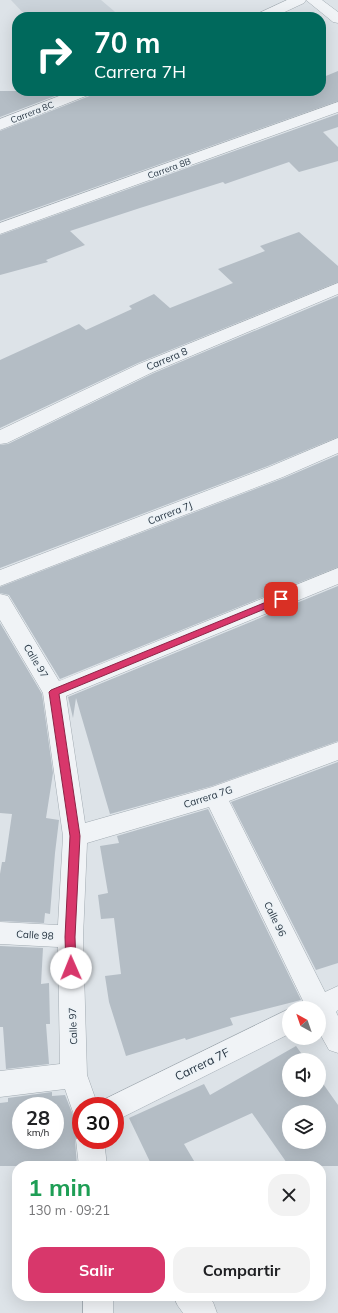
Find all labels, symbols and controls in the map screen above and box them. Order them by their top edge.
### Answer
text: 70 m [94,25,160,60]
icon: right [28,28,80,80]
text: Carrera 7H [94,60,186,83]
street label: Carrera 8C [9,99,55,125]
street label: Carrera 8B [146,155,192,181]
street label: Carrera 8 [144,345,190,373]
street label: Carrera 7J [146,499,194,527]
pin [264,582,298,616]
icon: arrive [270,588,292,610]
street label: Calle 97 [21,642,51,680]
street label: Carrera 7G [182,783,234,811]
street label: Calle 96 [261,899,289,939]
street label: Calle 98 [16,928,54,942]
position arrow [50,947,92,989]
north arrow [282,1001,326,1045]
map controls [282,1001,326,1149]
street label: Calle 97 [66,1007,80,1045]
street label: Carrera 7F [172,1044,232,1084]
button: sound [282,1053,326,1097]
speed limit sign: 30 [72,1097,124,1149]
text: 28 [26,1105,50,1130]
button: layers [282,1105,326,1149]
text: km/h [27,1126,49,1139]
text: 1 min [28,1172,91,1202]
button: close [268,1174,310,1216]
text: 130 m · 09:21 [28,1202,110,1218]
button: Salir [28,1247,165,1293]
button: Compartir [173,1247,310,1293]

